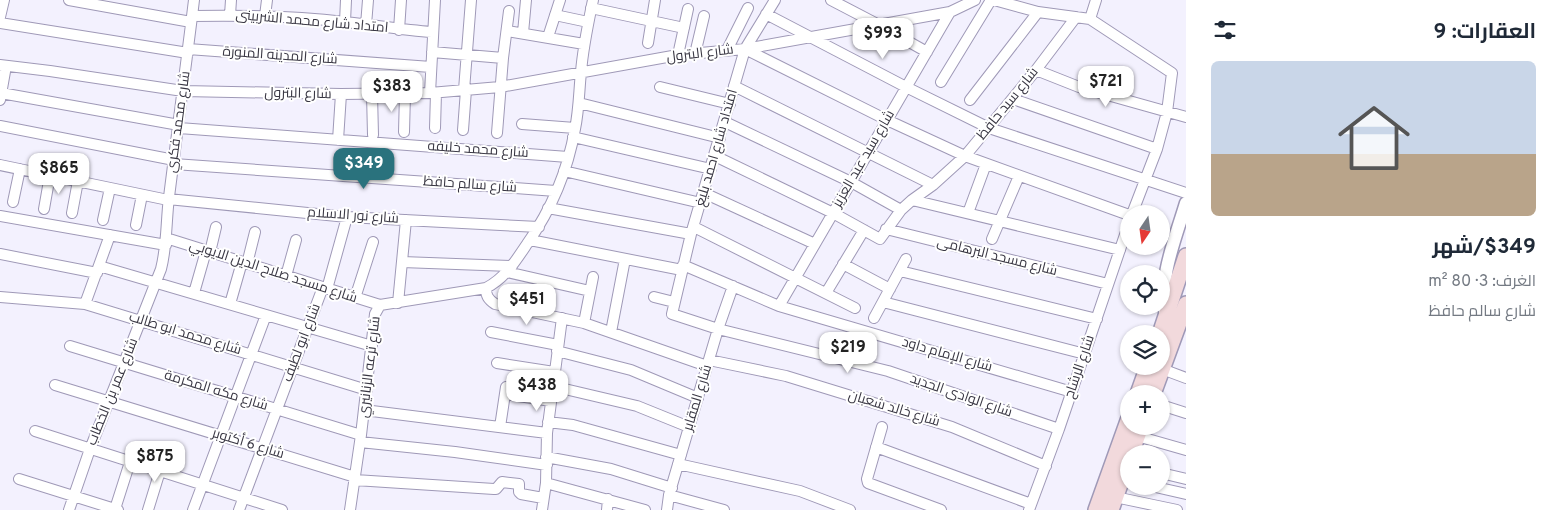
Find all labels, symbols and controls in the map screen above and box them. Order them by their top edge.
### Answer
street label: امتداد شارع محمد الشربينى [235,7,389,37]
icon: filters [1211,16,1239,44]
pin: $993 [853,18,913,60]
text: العقارات: 9 [1433,19,1536,46]
text: $993 [864,24,902,44]
street label: شارع البترول [666,41,734,67]
street label: شارع المدينه المنورة [222,43,338,69]
street label: شارع سيد حافظ [974,64,1042,144]
pin: $721 [1076,66,1136,108]
street label: شارع محمد فكري [163,70,197,174]
pin: $383 [362,70,422,113]
text: $721 [1089,72,1123,92]
text: $383 [373,77,411,97]
street label: شارع البترول [264,85,332,103]
street label: امتداد شارع احمد بليغ [692,87,742,209]
icon: home [1329,93,1419,183]
street label: شارع سيد عبد العزيز [829,107,899,212]
street label: شارع محمد خليفه [427,138,529,162]
pin: $349 [334,148,394,190]
pin: $865 [29,152,89,195]
text: $349 [344,154,384,174]
text: $865 [39,159,79,179]
street label: شارع سالم حافظ [422,173,518,197]
street label: شارع نور الاسلام [307,204,399,228]
north arrow [1120,205,1170,255]
map controls [1120,205,1170,495]
street label: شارع مسجد البرهامى [935,234,1059,280]
text: $349/شهر [1432,234,1536,261]
street label: شارع مسجد صلاح الدين الايوبي [186,237,359,309]
button: locate [1120,265,1170,315]
text: الغرف: 3 · 80 m² [1428,272,1536,292]
pin: $451 [497,284,557,326]
text: $451 [509,290,545,310]
street label: شارع ابو لطيف [279,301,325,385]
text: شارع سالم حافظ [1429,302,1536,322]
street label: شارع محمد ابو طالب [127,309,243,359]
street label: شارع ترعه الزنانيري [355,315,387,419]
button: layers [1120,325,1170,375]
pin: $219 [818,332,878,374]
street label: شارع الرشاح [1061,333,1099,401]
street label: شارع الإمام داود [900,334,994,376]
street label: شارع عمر بن الخطاب [84,336,142,448]
text: $219 [830,338,866,358]
street label: شارع المقابر [680,363,716,434]
street label: شارع مكه المكرمة [162,367,270,415]
pin: $438 [507,370,567,412]
street label: شارع الوادى الجديد [908,371,1014,421]
text: $438 [517,376,557,396]
button: + [1120,385,1170,435]
street label: شارع خالد شعبان [846,387,942,431]
street label: شارع 6 أكتوبر [209,423,287,463]
pin: $875 [125,440,185,483]
button: − [1120,445,1170,495]
text: $875 [136,447,174,467]

